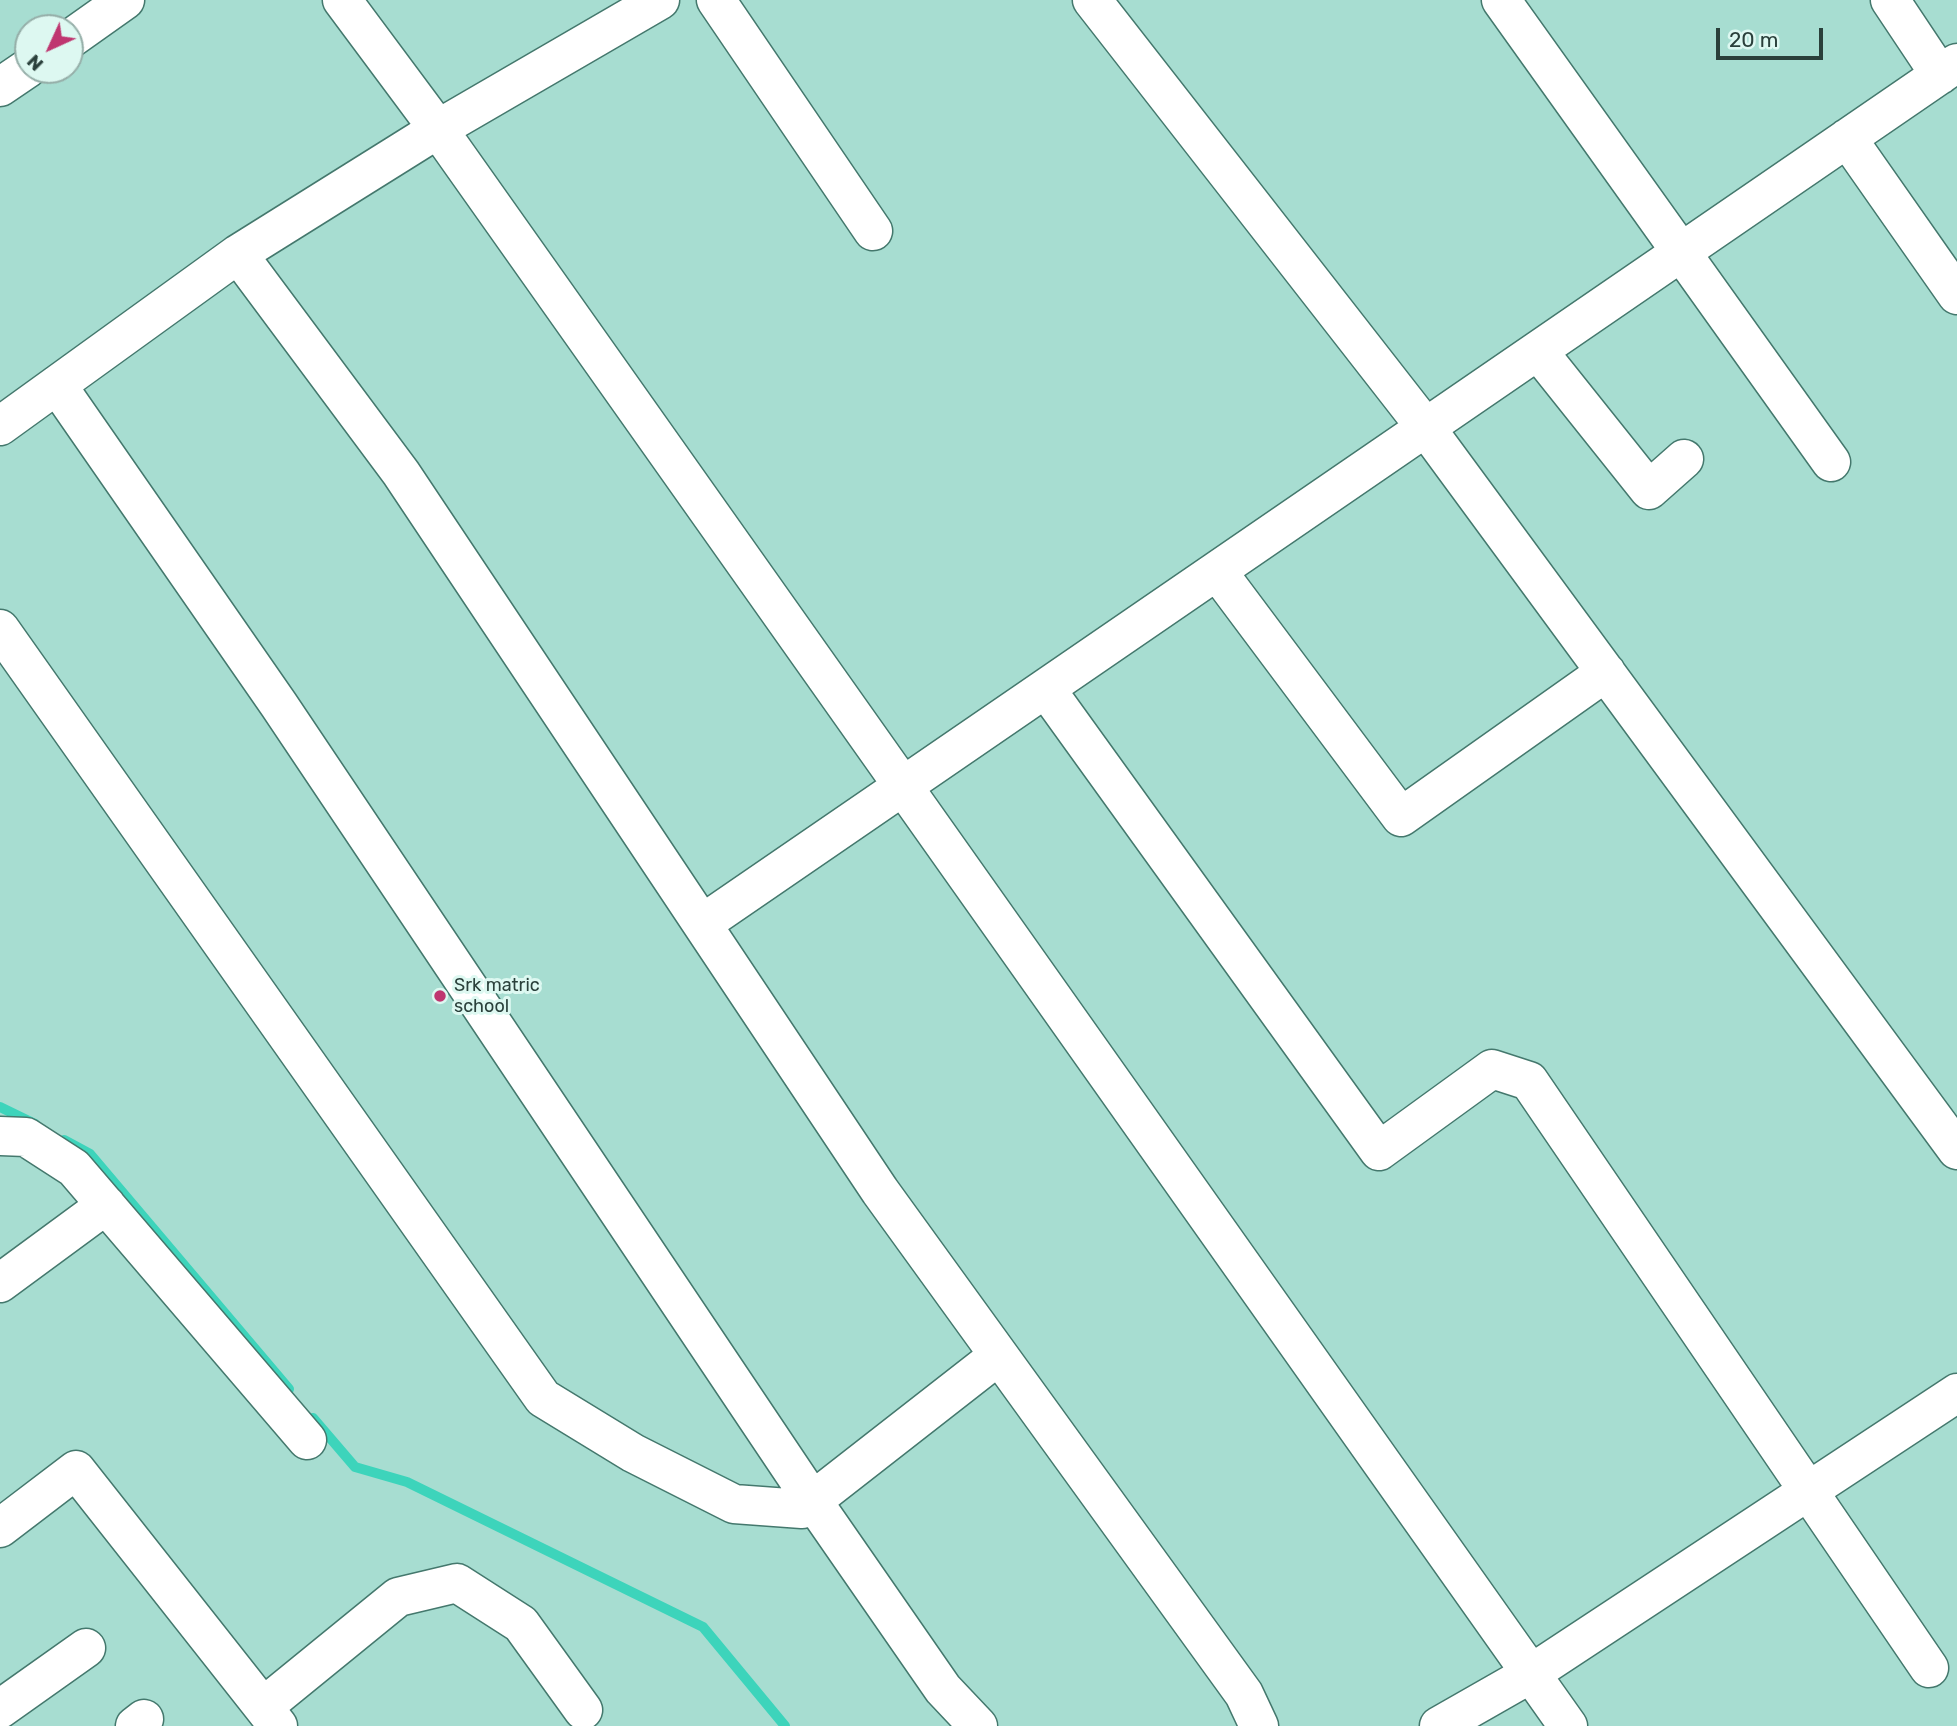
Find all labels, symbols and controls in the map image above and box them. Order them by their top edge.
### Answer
north arrow [14,14,84,84]
scale bar [1719,14,1826,58]
text: 20 m [1729,27,1778,52]
text: N [22,50,48,76]
place label: Srk matric school [454,975,540,1018]
marker: Srk matric school [432,988,448,1004]

